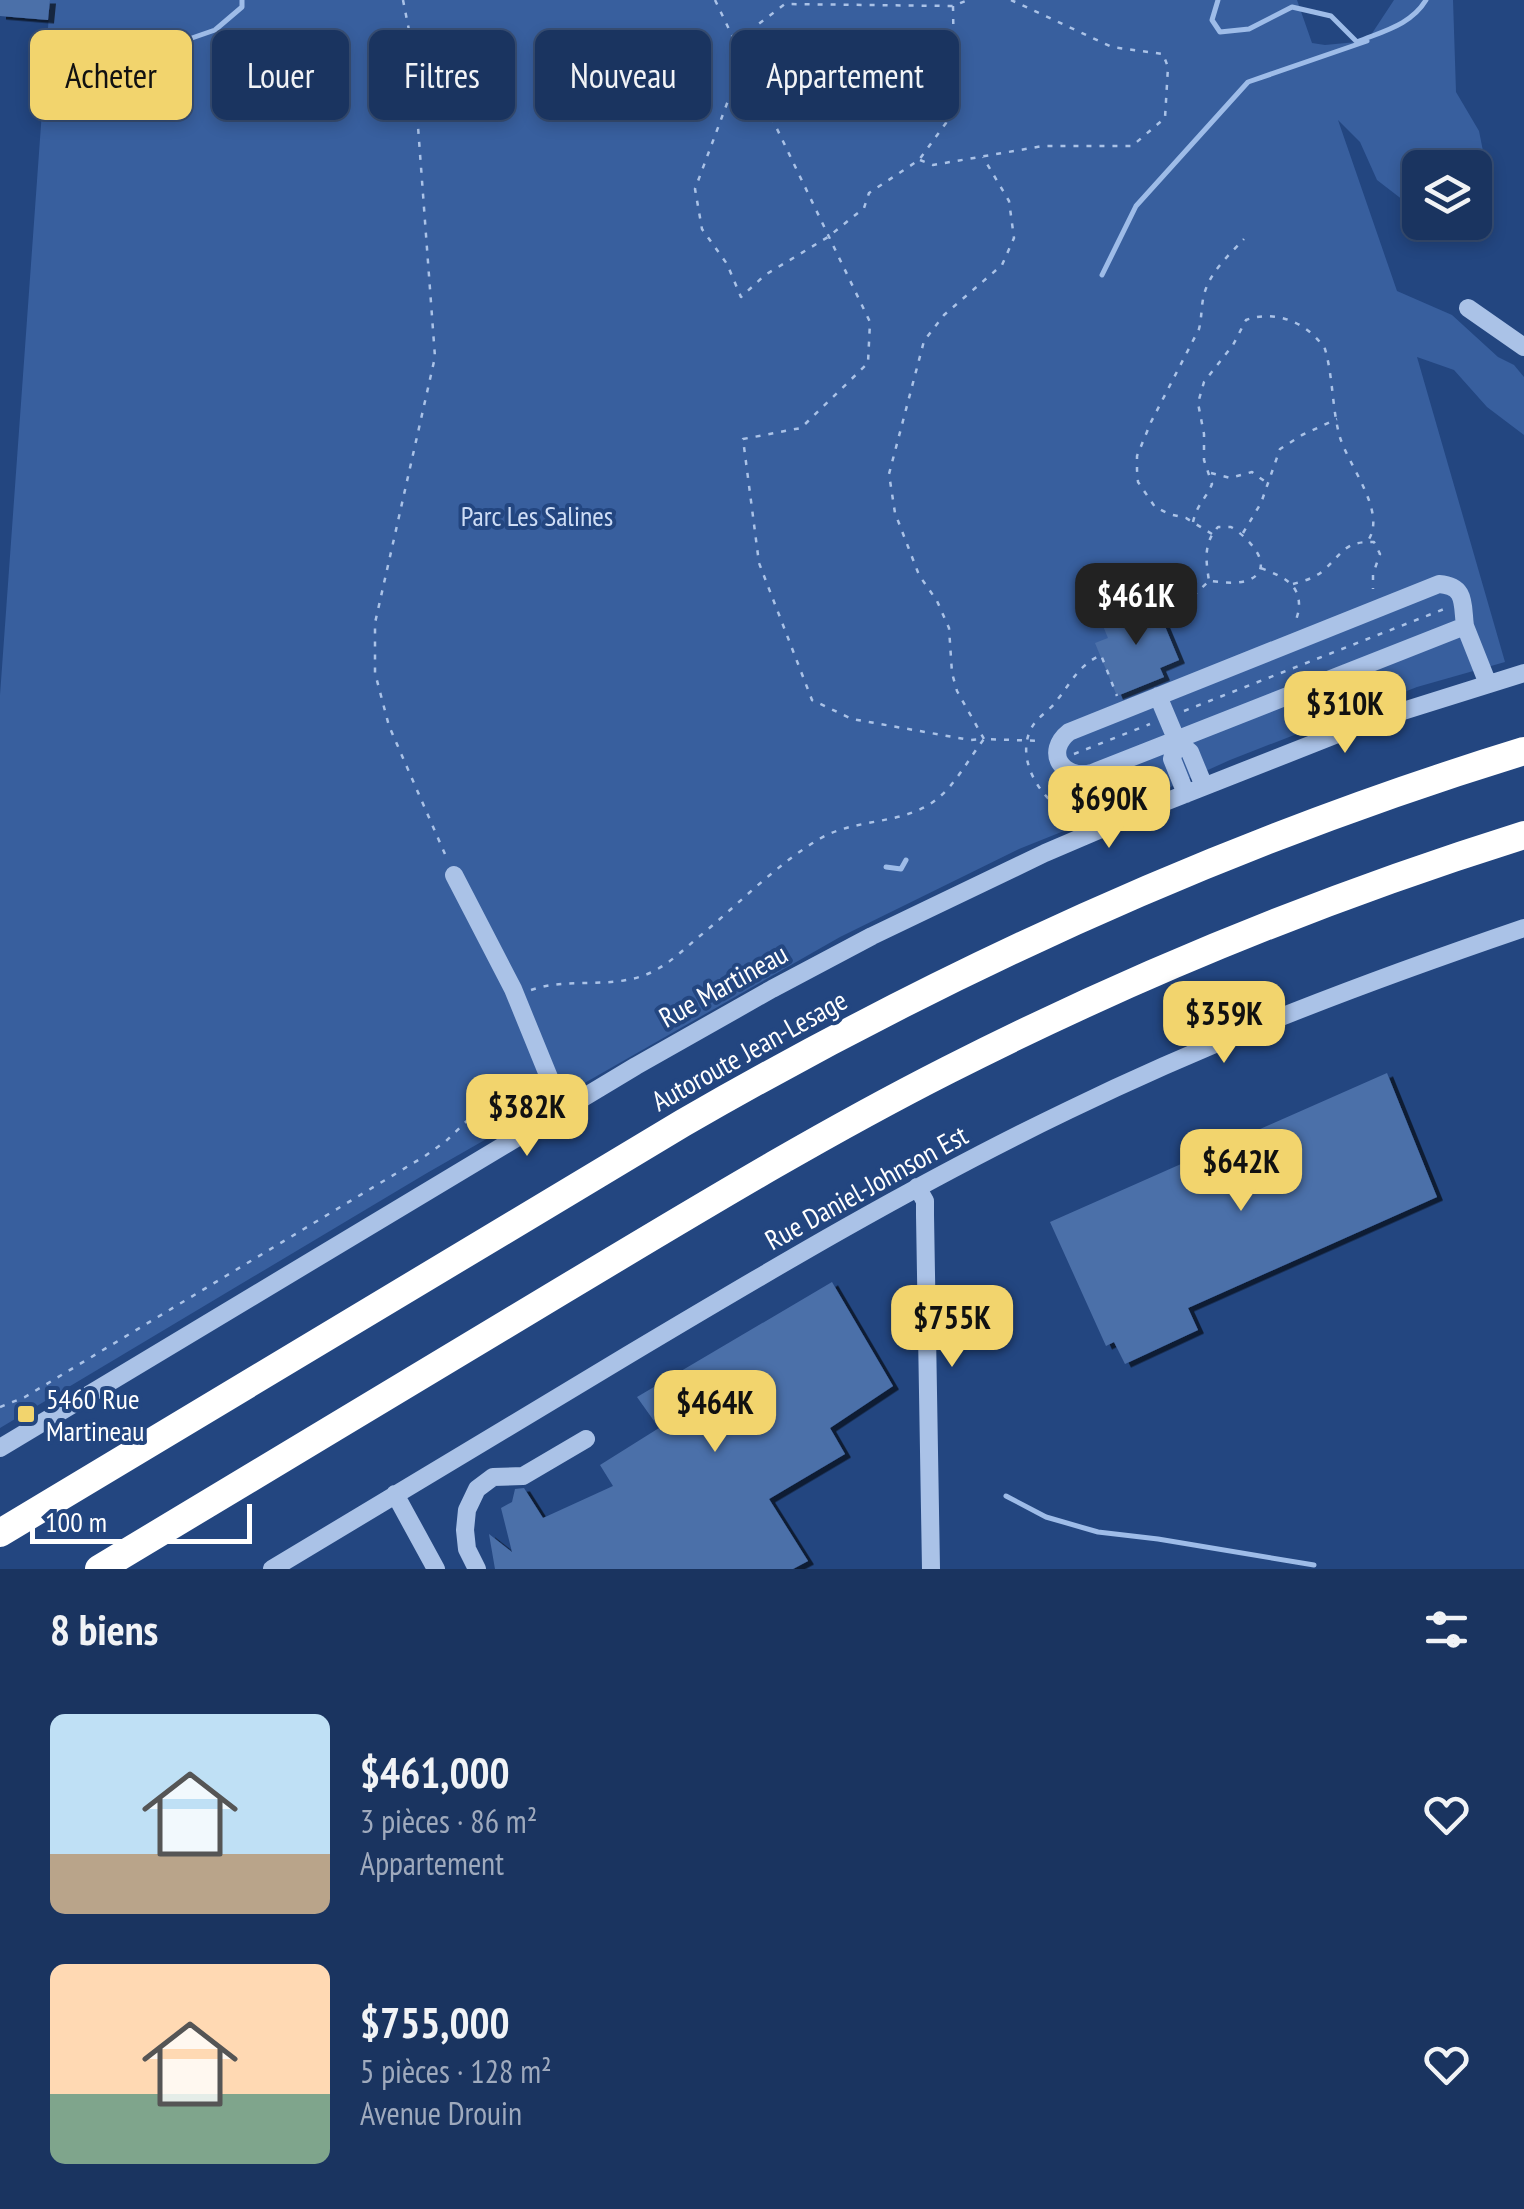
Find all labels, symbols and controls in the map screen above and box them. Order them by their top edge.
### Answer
chip: Acheter [30,30,192,120]
chip: Louer [212,30,349,120]
chip: Filtres [369,30,515,120]
chip: Nouveau [535,30,711,120]
chip: Appartement [731,30,959,120]
map controls [1402,150,1492,240]
button: layers [1402,150,1492,240]
park label: Parc Les Salines [461,497,613,534]
pin: $461K [1066,563,1206,648]
text: $461K [1097,574,1175,616]
pin: $310K [1275,671,1415,756]
text: $310K [1306,682,1384,724]
pin: $690K [1039,766,1179,851]
text: $690K [1070,777,1148,819]
street label: Rue Martineau [652,935,794,1035]
street label: Autoroute Jean-Lesage [645,981,853,1119]
pin: $359K [1154,981,1294,1066]
text: $359K [1185,992,1263,1034]
pin: $382K [457,1074,597,1159]
text: $382K [488,1085,566,1127]
street label: Rue Daniel-Johnson Est [758,1116,974,1258]
pin: $642K [1171,1129,1311,1214]
text: $642K [1202,1140,1280,1182]
pin: $755K [882,1285,1022,1370]
text: $755K [913,1296,991,1338]
pin: $464K [645,1370,785,1455]
place label: 5460 Rue Martineau [46,1380,144,1449]
text: $464K [676,1381,754,1423]
marker: 5460 Rue Martineau [15,1403,37,1425]
scale bar [30,1499,252,1544]
text: 100 m [45,1503,107,1540]
text: 8 biens [50,1602,158,1657]
icon: filters [1419,1602,1474,1657]
text: $461,000 [360,1745,510,1800]
icon: home [130,1754,250,1874]
icon: heart [1419,1787,1474,1842]
text: 3 pièces · 86 m² [360,1800,537,1842]
text: Appartement [360,1842,504,1884]
text: $755,000 [360,1995,510,2050]
icon: home [130,2004,250,2124]
icon: heart [1419,2037,1474,2092]
text: 5 pièces · 128 m² [360,2050,552,2092]
text: Avenue Drouin [360,2092,522,2134]

